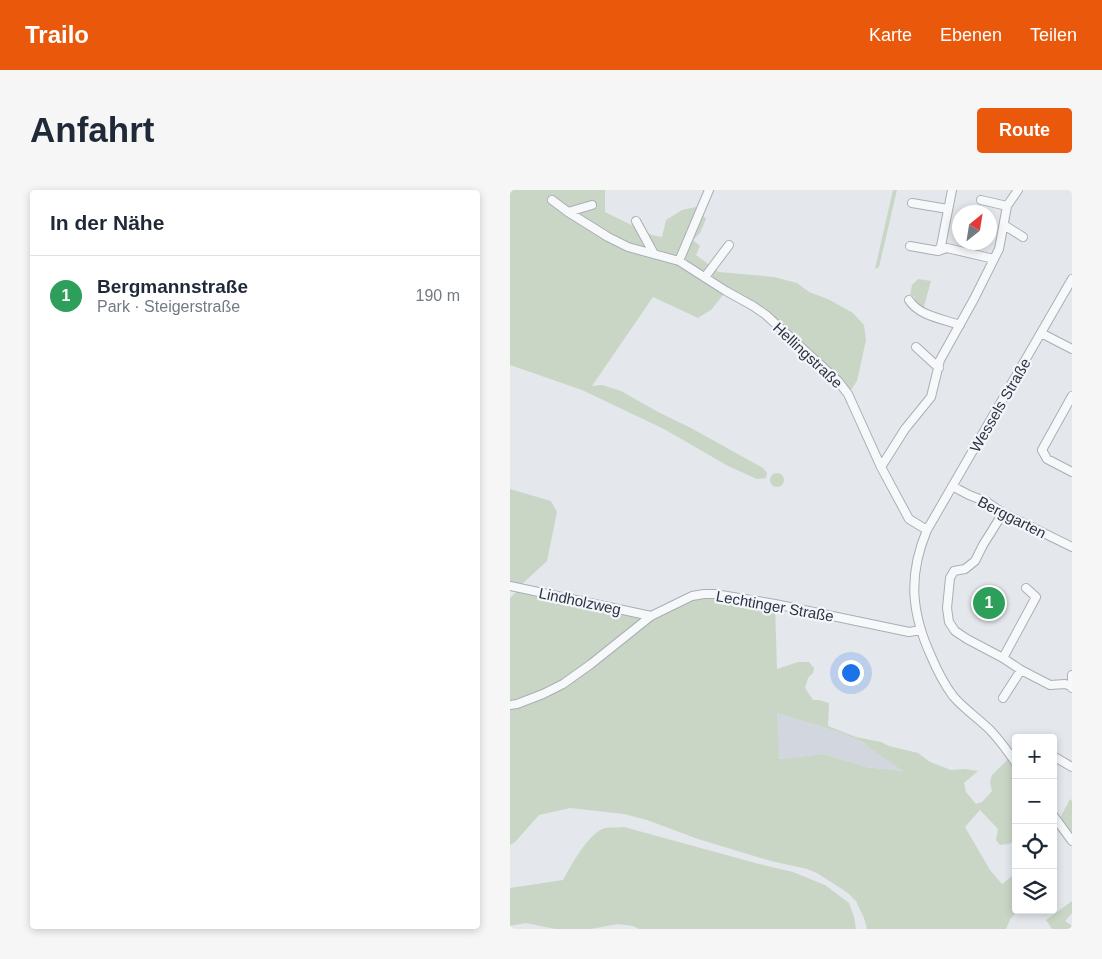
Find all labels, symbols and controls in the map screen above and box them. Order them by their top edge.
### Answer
text: Trailo [25,21,89,48]
text: Karte [869,25,912,45]
text: Ebenen [940,25,1002,45]
text: Teilen [1030,25,1077,45]
button: Route [977,108,1072,153]
text: Anfahrt [30,110,154,149]
north arrow [952,205,997,250]
text: In der Nähe [50,211,164,234]
text: Bergmannstraße [97,276,248,297]
text: 1 [62,287,70,304]
text: 190 m [416,287,460,304]
text: Park · Steigerstraße [97,298,240,315]
street label: Hellingstraße [770,319,846,391]
street label: Wessels Straße [966,355,1034,455]
street label: Berggarten [975,493,1049,541]
street label: Lindholzweg [537,584,623,618]
pin: 1 [973,584,1005,622]
street label: Lechtinger Straße [715,587,835,625]
your location [838,660,864,686]
map controls [1012,734,1057,914]
button: + [1012,734,1057,779]
button: − [1012,779,1057,824]
button: locate [1012,824,1057,869]
button: layers [1012,869,1057,914]

